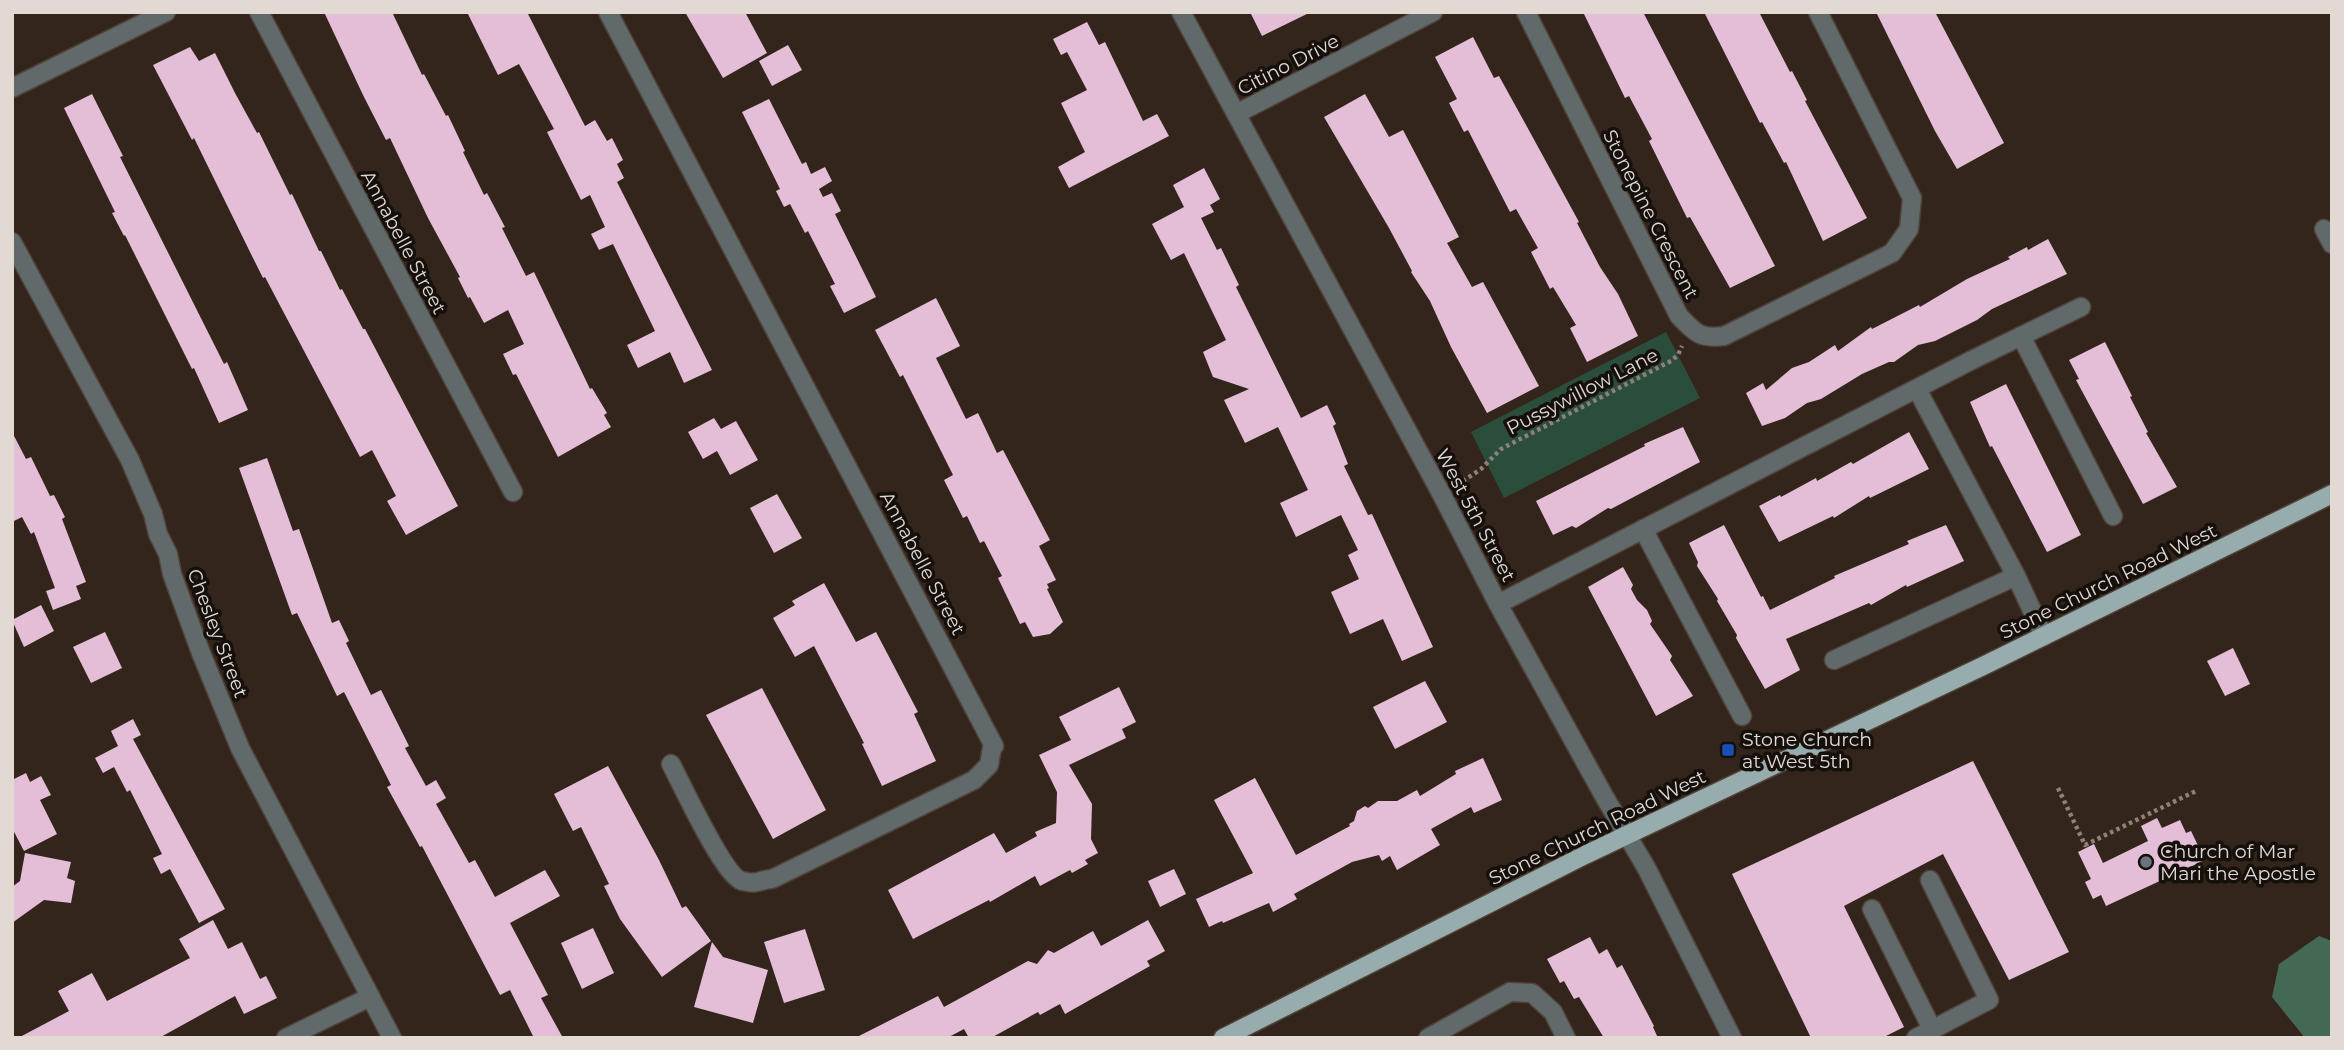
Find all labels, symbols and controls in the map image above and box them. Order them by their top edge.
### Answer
street label: Citino Drive [1234,29,1343,100]
street label: Stonepine Crescent [1598,126,1703,303]
street label: Annabelle Street [356,167,451,318]
street label: Pussywillow Lane [1503,343,1662,440]
street label: West 5th Street [1431,445,1520,586]
street label: Annabelle Street [875,488,970,639]
street label: Stone Church Road West [1996,519,2221,644]
street label: Chesley Street [182,565,253,701]
place label: Stone Church at West 5th [1742,728,1872,773]
marker: Stone Church at West 5th [1720,742,1736,758]
street label: Stone Church Road West [1485,765,1710,890]
place label: Church of Mar Mari the Apostle [2160,840,2316,885]
marker: Church of Mar Mari the Apostle [2138,854,2154,870]

